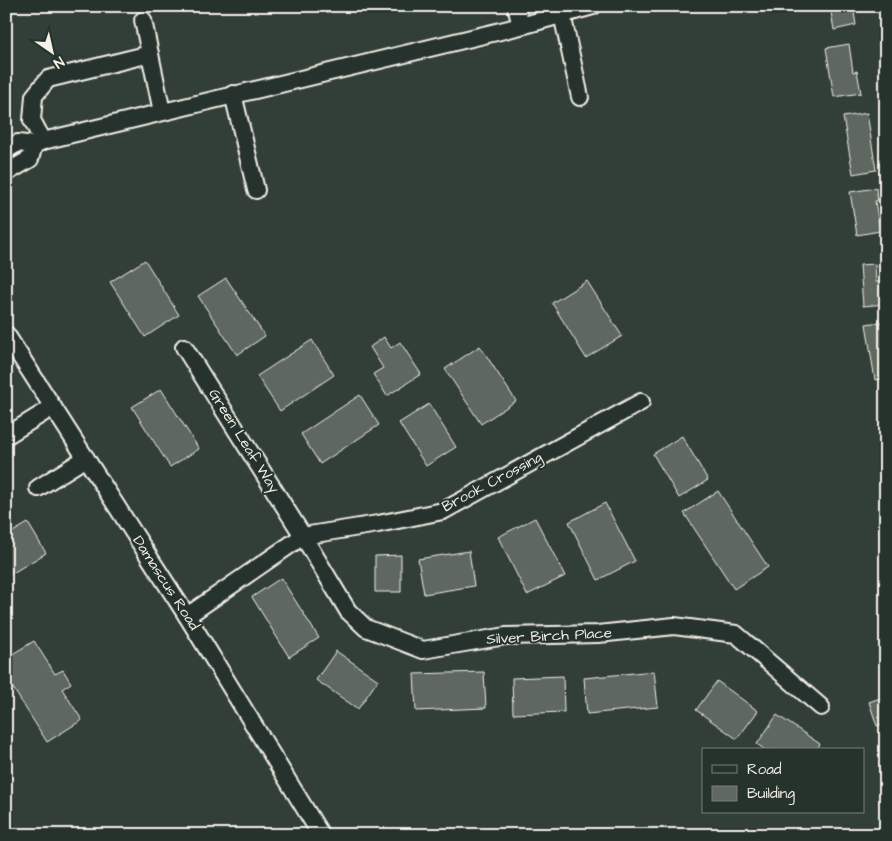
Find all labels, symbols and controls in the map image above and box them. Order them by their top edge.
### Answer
north arrow [28,28,78,78]
text: N [49,51,68,73]
street label: Green Leaf Way [203,385,285,498]
street label: Brook Crossing [438,447,547,518]
street label: Damascus Road [127,531,205,635]
street label: Silver Birch Place [486,622,612,650]
legend [702,748,864,814]
text: Road [747,759,782,780]
text: Building [747,783,795,805]

